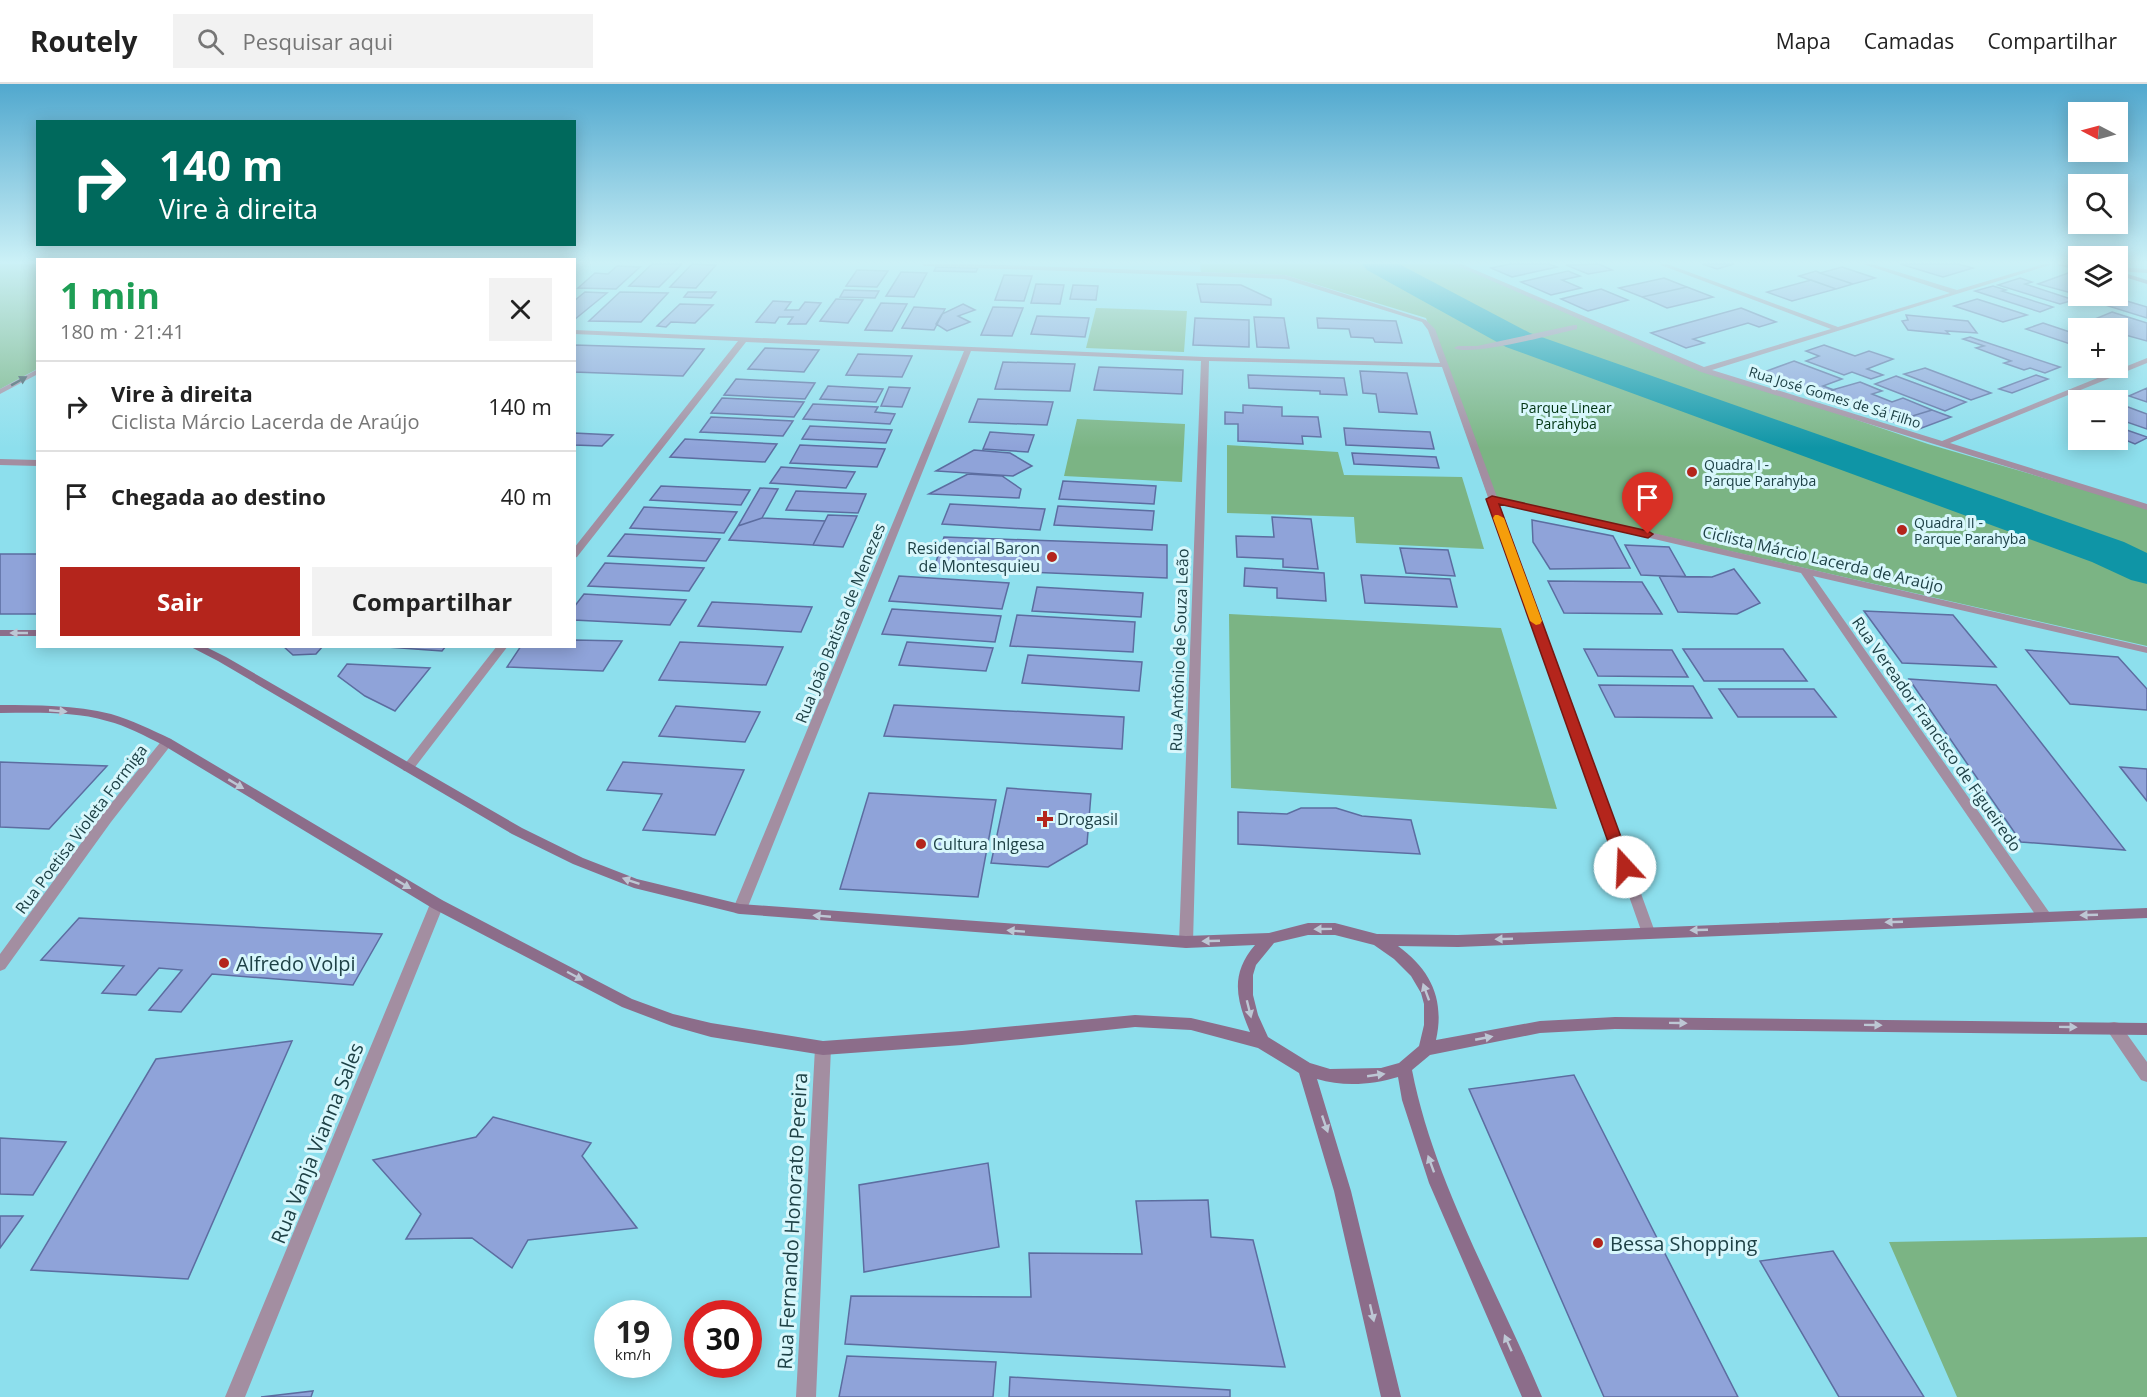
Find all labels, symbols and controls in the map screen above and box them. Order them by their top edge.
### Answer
search box [173,14,593,68]
text: Routely [30,22,137,60]
icon: search [194,25,227,58]
text: Pesquisar aqui [242,26,393,56]
text: Mapa [1776,27,1831,55]
text: Camadas [1864,27,1954,55]
text: Compartilhar [1987,27,2117,55]
north arrow [2068,102,2128,162]
map controls [2068,102,2128,450]
text: 140 m [159,136,283,193]
icon: right [60,144,138,222]
button: search [2068,174,2128,234]
text: Vire à direita [159,190,318,227]
button: layers [2068,246,2128,306]
text: 1 min [60,271,160,320]
button: close [489,278,552,341]
text: 180 m · 21:41 [60,318,185,345]
button: + [2068,318,2128,378]
street label: Rua José Gomes de Sá Filho [1747,362,1923,432]
one-way arrow [11,376,27,387]
text: Vire à direita [111,378,253,408]
icon: right [60,390,93,423]
button: − [2068,390,2128,450]
text: 140 m [488,391,552,421]
park label: Parque Linear Parahyba [1520,398,1612,433]
text: Ciclista Márcio Lacerda de Araújo [111,408,419,435]
place label: Quadra I - Parque Parahyba [1704,455,1816,490]
marker: Quadra I - Parque Parahyba [1685,465,1699,479]
pin [1622,472,1673,534]
icon: arrive [60,480,93,513]
text: Chegada ao destino [111,481,326,511]
text: 40 m [501,481,552,511]
icon: arrive [1631,481,1664,514]
place label: Quadra II - Parque Parahyba [1914,513,2026,548]
street label: Rua João Batista de Menezes [790,520,890,726]
street label: Ciclista Márcio Lacerda de Araújo [1700,521,1946,597]
marker: Quadra II - Parque Parahyba [1895,523,1909,537]
place label: Residencial Baron de Montesquieu [907,537,1040,577]
street label: Rua Antônio de Souza Leão [1164,548,1194,752]
marker: Residencial Baron de Montesquieu [1045,550,1059,564]
button: Sair [60,567,300,636]
button: Compartilhar [312,567,552,636]
street label: Rua Vereador Francisco de Figueiredo [1847,612,2027,856]
one-way arrow [9,628,28,638]
one-way arrow [49,706,68,716]
street label: Rua Poetisa Violeta Formiga [10,740,152,918]
one-way arrow [228,778,244,789]
place label: Drogasil [1057,808,1118,830]
marker: Drogasil [1038,812,1052,826]
place label: Cultura Inlgesa [933,833,1045,855]
position arrow [1593,835,1657,899]
marker: Cultura Inlgesa [914,837,928,851]
one-way arrow [622,876,640,886]
one-way arrow [395,879,411,890]
one-way arrow [2079,910,2098,919]
one-way arrow [812,911,831,921]
one-way arrow [1884,917,1903,926]
one-way arrow [1314,924,1333,934]
one-way arrow [1689,925,1708,934]
one-way arrow [1007,926,1026,935]
one-way arrow [1495,934,1514,943]
one-way arrow [1201,936,1220,946]
place label: Alfredo Volpi [236,950,356,977]
marker: Alfredo Volpi [217,956,231,970]
one-way arrow [567,971,584,981]
one-way arrow [1421,983,1431,1001]
one-way arrow [1245,1000,1254,1018]
one-way arrow [1668,1018,1687,1028]
one-way arrow [1863,1020,1882,1030]
one-way arrow [2058,1023,2077,1032]
one-way arrow [1474,1033,1493,1042]
street label: Rua Vanja Vianna Sales [264,1039,370,1247]
one-way arrow [1367,1070,1386,1079]
street label: Rua Fernando Honorato Pereira [771,1072,813,1370]
one-way arrow [1321,1115,1330,1133]
one-way arrow [1426,1155,1436,1173]
place label: Bessa Shopping [1610,1230,1758,1257]
marker: Bessa Shopping [1591,1236,1605,1250]
speed limit sign: 30 [684,1300,762,1378]
one-way arrow [1368,1304,1378,1322]
text: 19 [616,1311,650,1352]
one-way arrow [1503,1334,1513,1352]
text: km/h [615,1344,651,1364]

